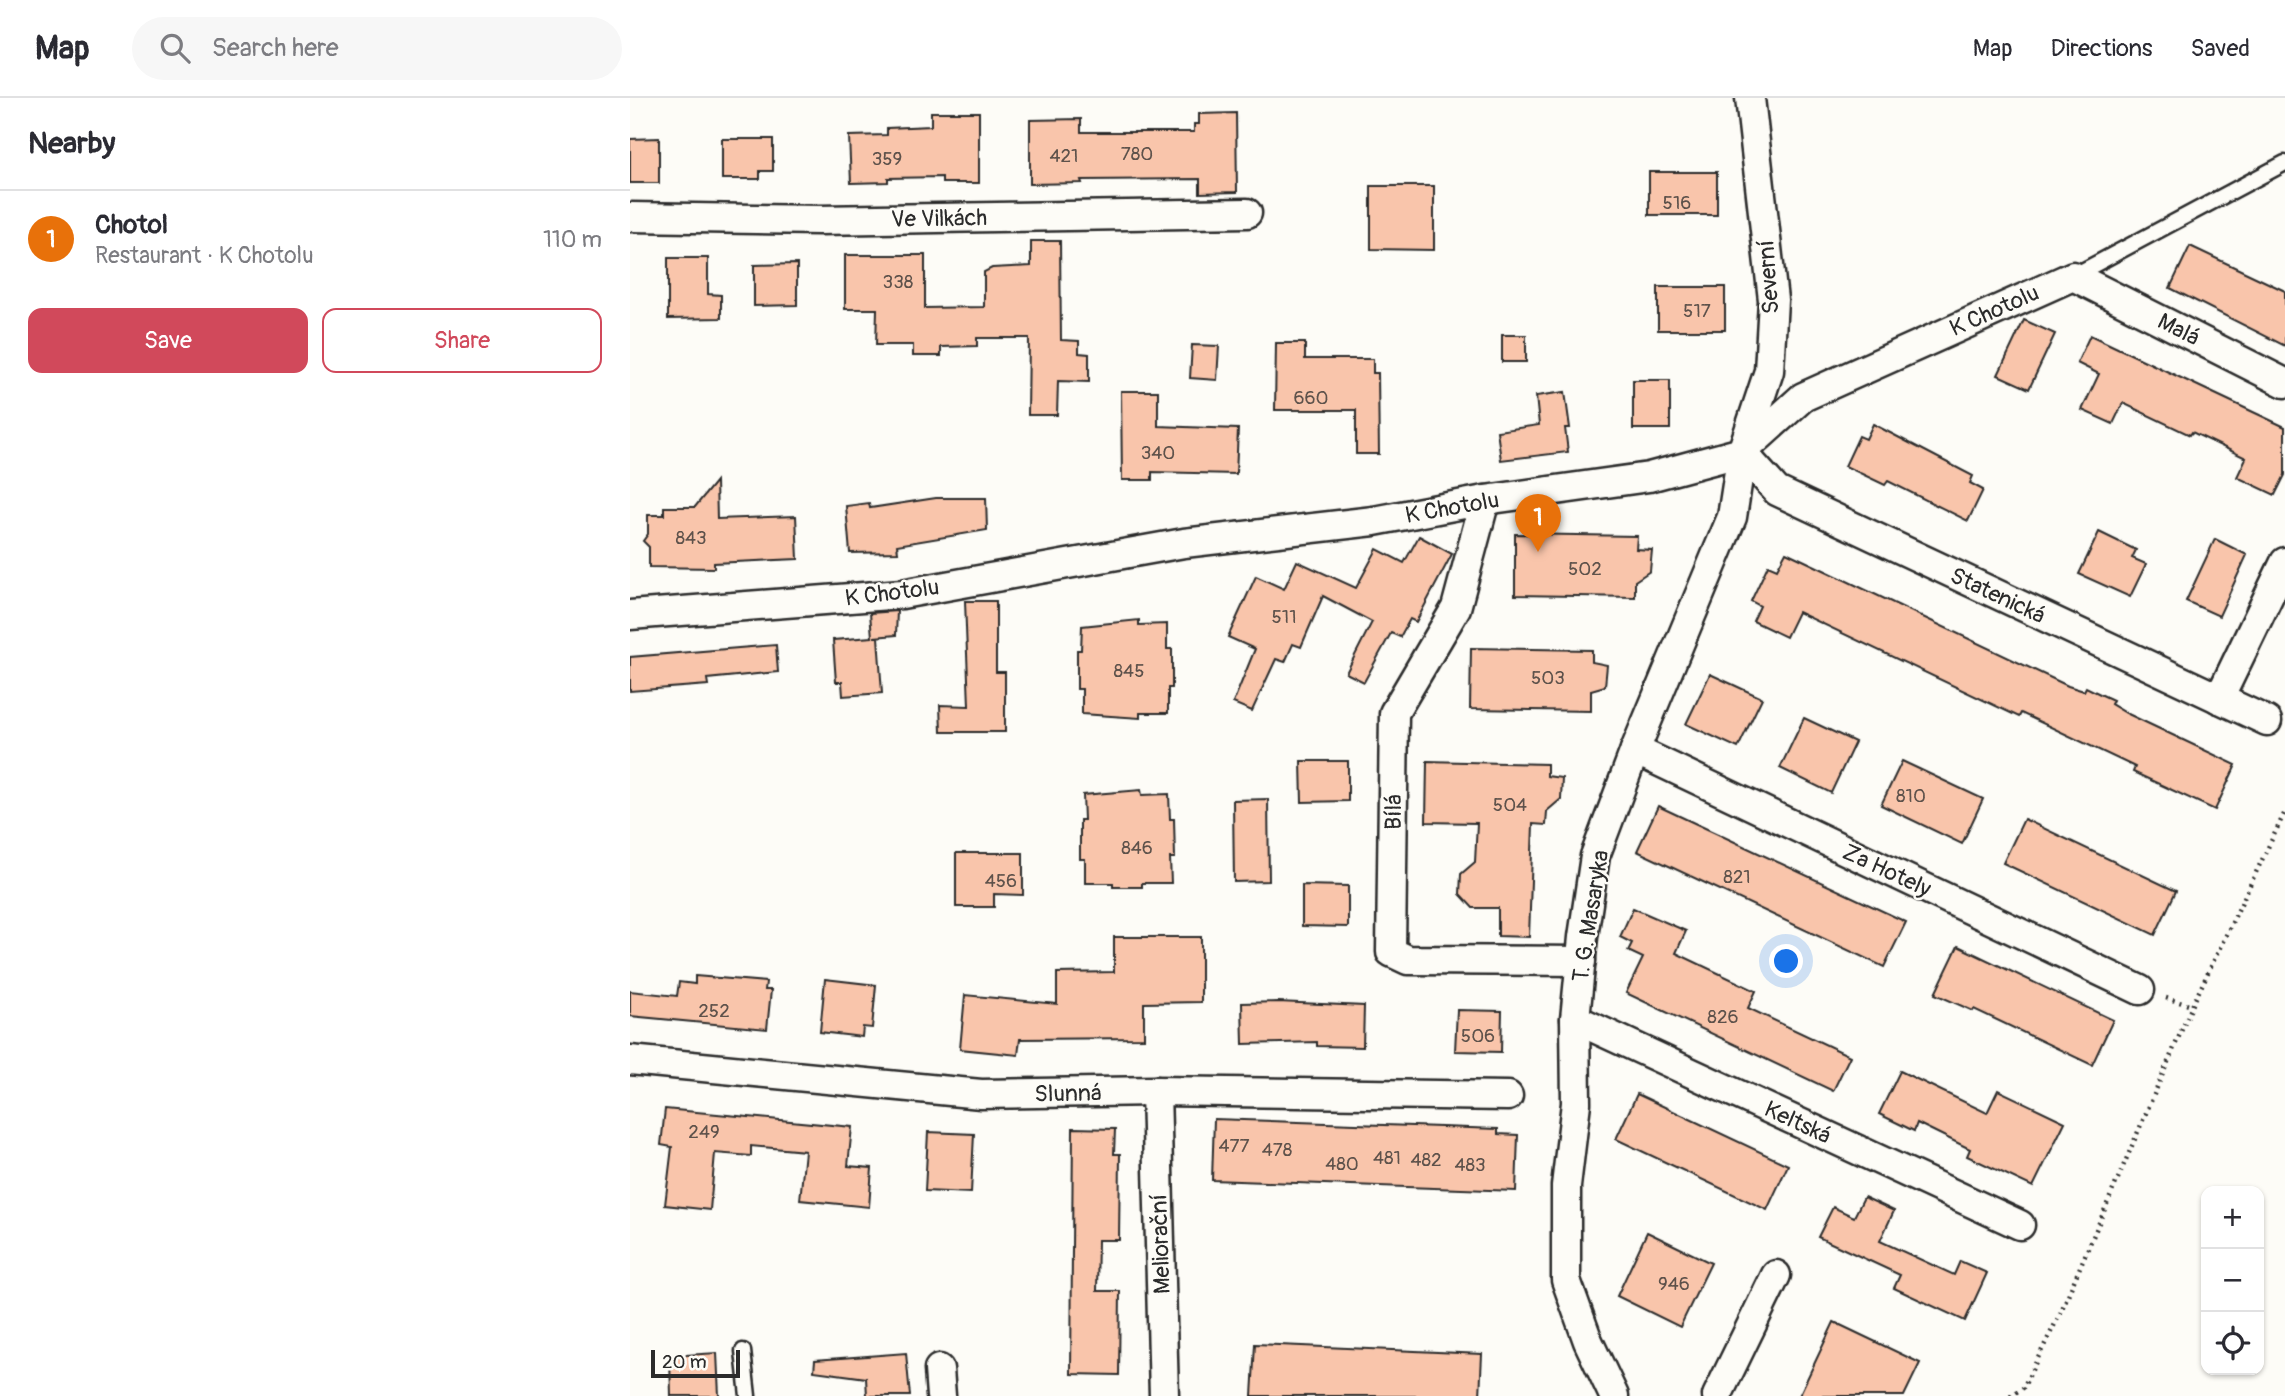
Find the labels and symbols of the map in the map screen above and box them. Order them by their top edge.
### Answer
house number: 780 [1121,142,1153,166]
house number: 421 [1049,144,1079,168]
house number: 359 [872,147,902,171]
house number: 516 [1663,191,1691,215]
street label: Ve Vilkách [891,203,987,234]
street label: Severní [1751,239,1786,315]
house number: 338 [883,270,913,294]
street label: K Chotolu [1945,278,2043,343]
house number: 517 [1683,299,1711,323]
street label: Malá [2153,307,2205,352]
house number: 660 [1293,386,1329,410]
house number: 340 [1141,441,1175,465]
street label: K Chotolu [1403,485,1501,530]
pin: 1 [1515,494,1561,552]
house number: 843 [675,526,707,550]
house number: 502 [1568,557,1602,581]
street label: Statenická [1945,561,2050,630]
street label: K Chotolu [843,572,941,613]
house number: 511 [1271,605,1297,629]
house number: 845 [1114,659,1144,683]
house number: 503 [1531,666,1565,690]
house number: 810 [1896,784,1926,808]
house number: 504 [1493,793,1527,817]
street label: Bílá [1379,794,1408,830]
house number: 846 [1121,836,1153,860]
street label: Za Hotely [1838,837,1936,904]
street label: T. G. Masaryka [1566,848,1615,984]
house number: 821 [1723,865,1751,889]
house number: 456 [985,869,1017,893]
your location [1769,944,1803,978]
house number: 252 [698,999,730,1023]
house number: 826 [1707,1005,1739,1029]
house number: 506 [1461,1024,1495,1048]
street label: Slunná [1034,1078,1102,1109]
street label: Keltská [1760,1094,1836,1151]
house number: 249 [688,1120,720,1144]
house number: 477 [1218,1134,1250,1158]
house number: 478 [1262,1138,1292,1162]
house number: 481 [1373,1146,1401,1170]
house number: 482 [1410,1148,1442,1172]
house number: 480 [1325,1152,1359,1176]
house number: 483 [1454,1153,1486,1177]
street label: Meliorační [1144,1193,1177,1295]
house number: 946 [1658,1272,1690,1296]
scale bar [651,1347,740,1379]

